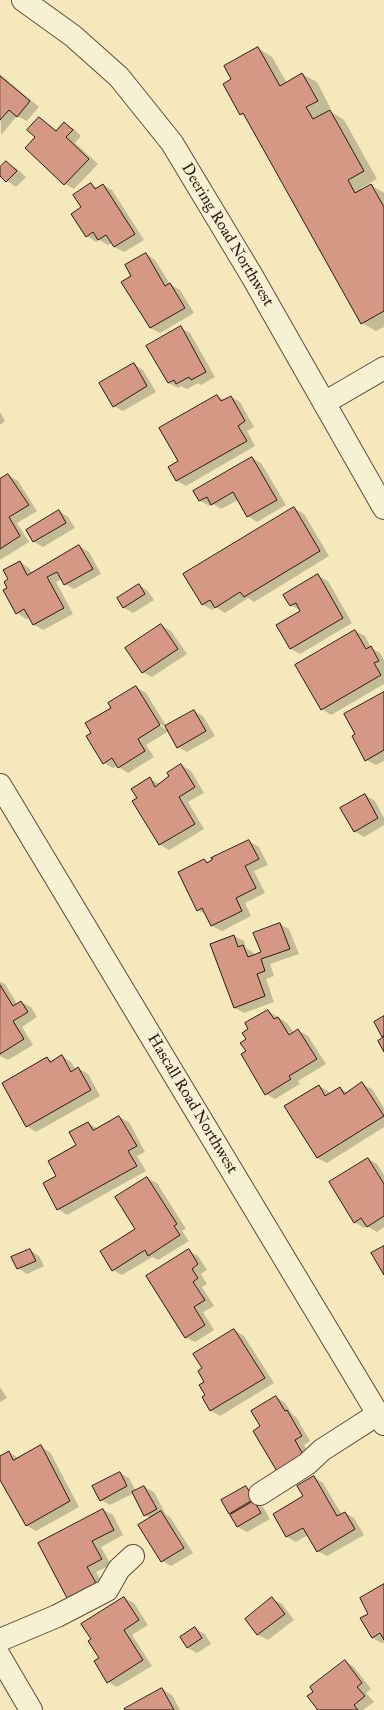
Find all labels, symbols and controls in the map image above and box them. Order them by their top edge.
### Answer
street label: Deering Road Northwest [177,160,277,310]
street label: Hascall Road Northwest [143,1031,241,1177]

